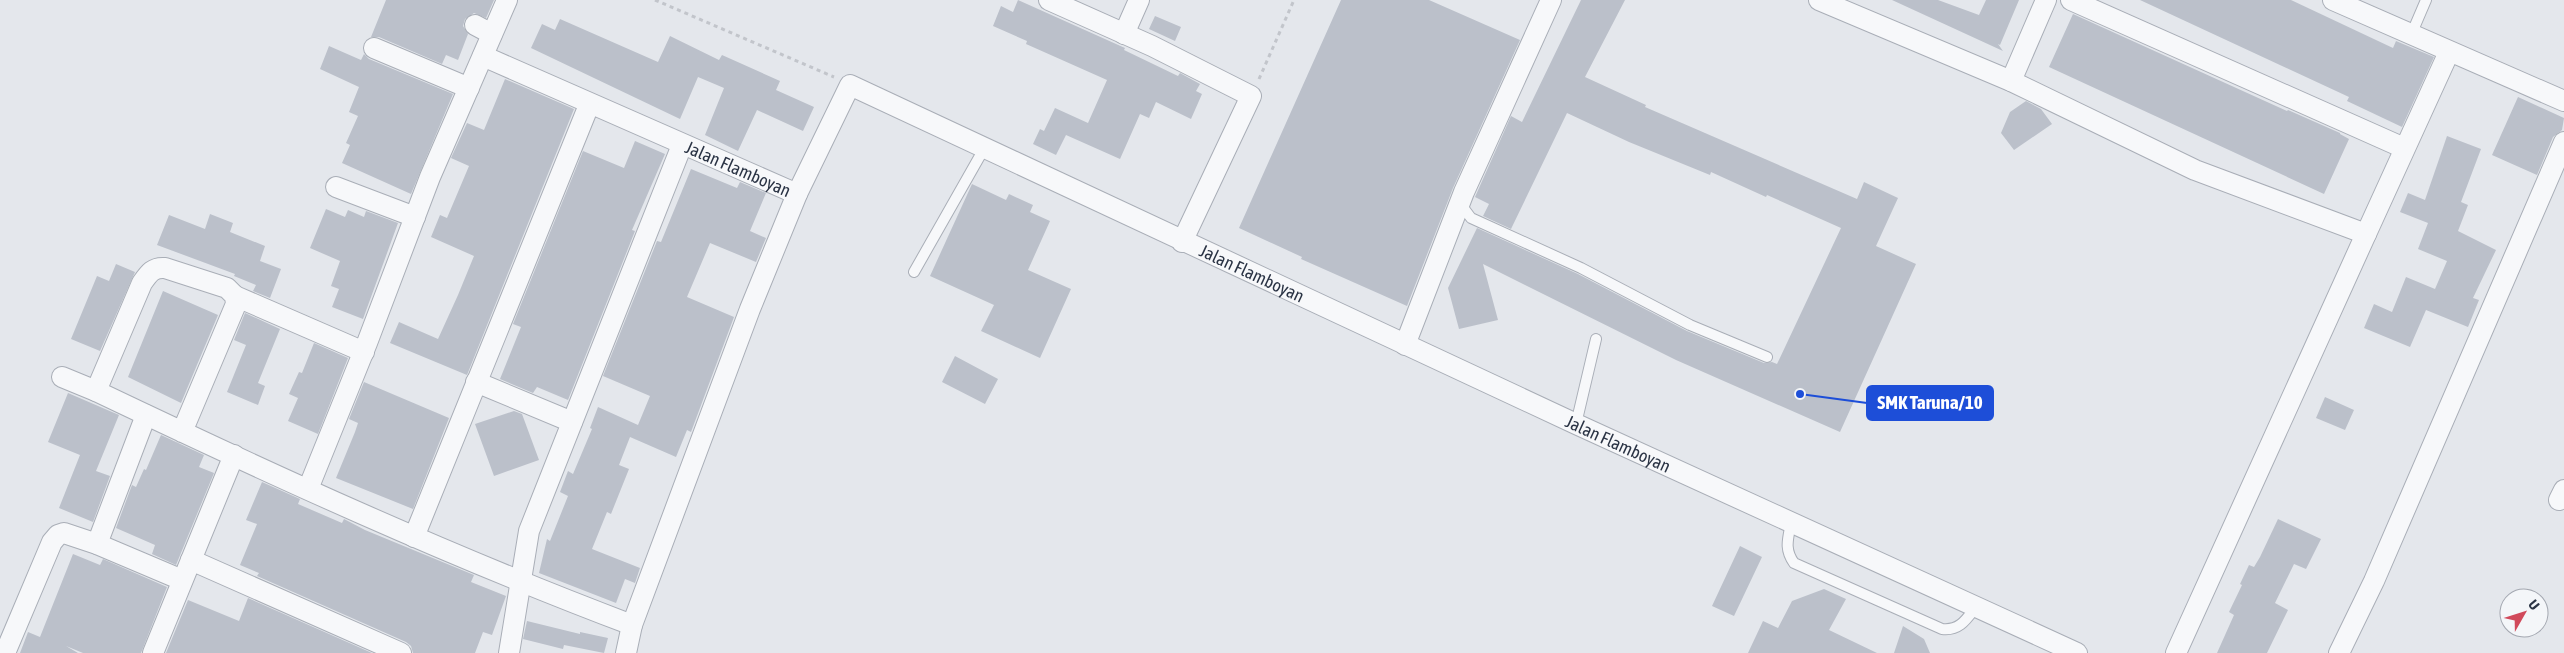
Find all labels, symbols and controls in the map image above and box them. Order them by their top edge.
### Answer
street label: Jalan Flamboyan [682,136,794,201]
street label: Jalan Flamboyan [1196,239,1308,306]
callout: SMK Taruna/10 [1867,386,1993,420]
text: SMK Taruna/10 [1877,391,1983,413]
street label: Jalan Flamboyan [1563,410,1674,476]
north arrow [2499,588,2549,638]
text: U [2525,597,2543,613]

